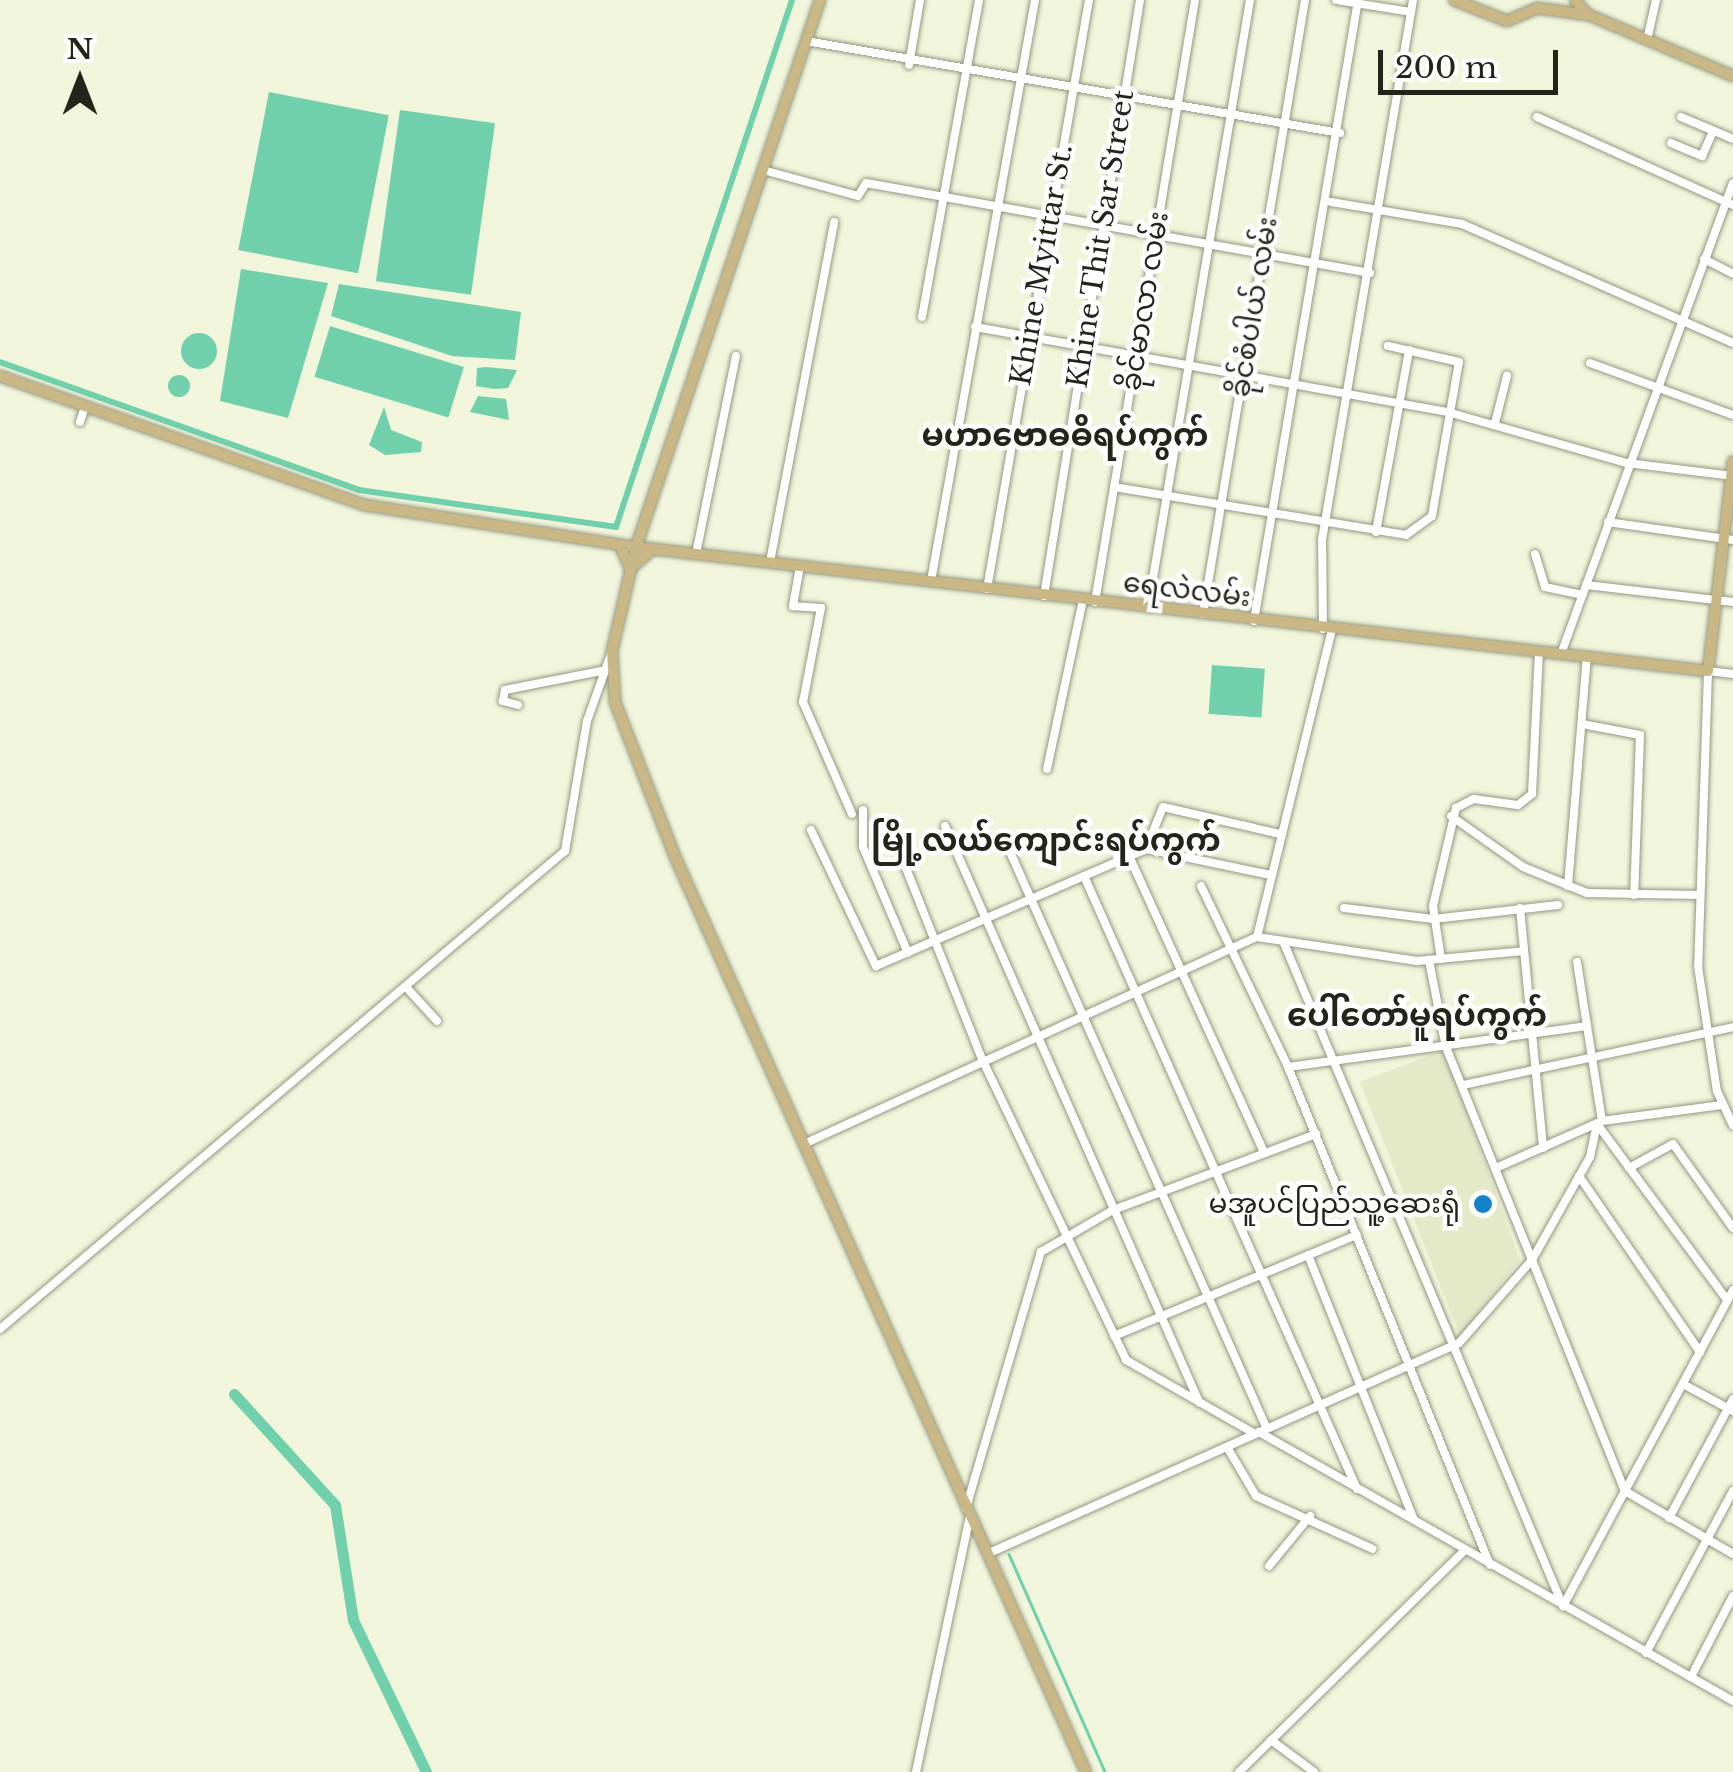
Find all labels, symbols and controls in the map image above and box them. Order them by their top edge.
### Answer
north arrow [30,30,130,130]
scale bar [1383,30,1563,92]
text: N [67,32,93,67]
text: 200 m [1395,49,1497,86]
street label: Khine Thit Sar Street [1061,87,1141,391]
street label: Khine Myittar St. [1004,141,1080,389]
street label: ခိုင်မာလာ လမ်း [1114,209,1176,393]
street label: ခိုင်စံပါယ် လမ်း [1223,214,1285,400]
district label: မဟာဗောဓဓိရပ်ကွက် [922,416,1208,454]
street label: ရေလဲလမ်း [1121,566,1253,614]
district label: မြို့လယ်ကျောင်းရပ်ကွက် [871,821,1221,859]
district label: ပေါ်တော်မူရပ်ကွက် [1287,996,1547,1034]
place label: မအူပင်ပြည်သူ့ဆေးရုံ [1209,1187,1460,1221]
marker: မအူပင်ပြည်သူ့ဆေးရုံ [1470,1191,1496,1217]

